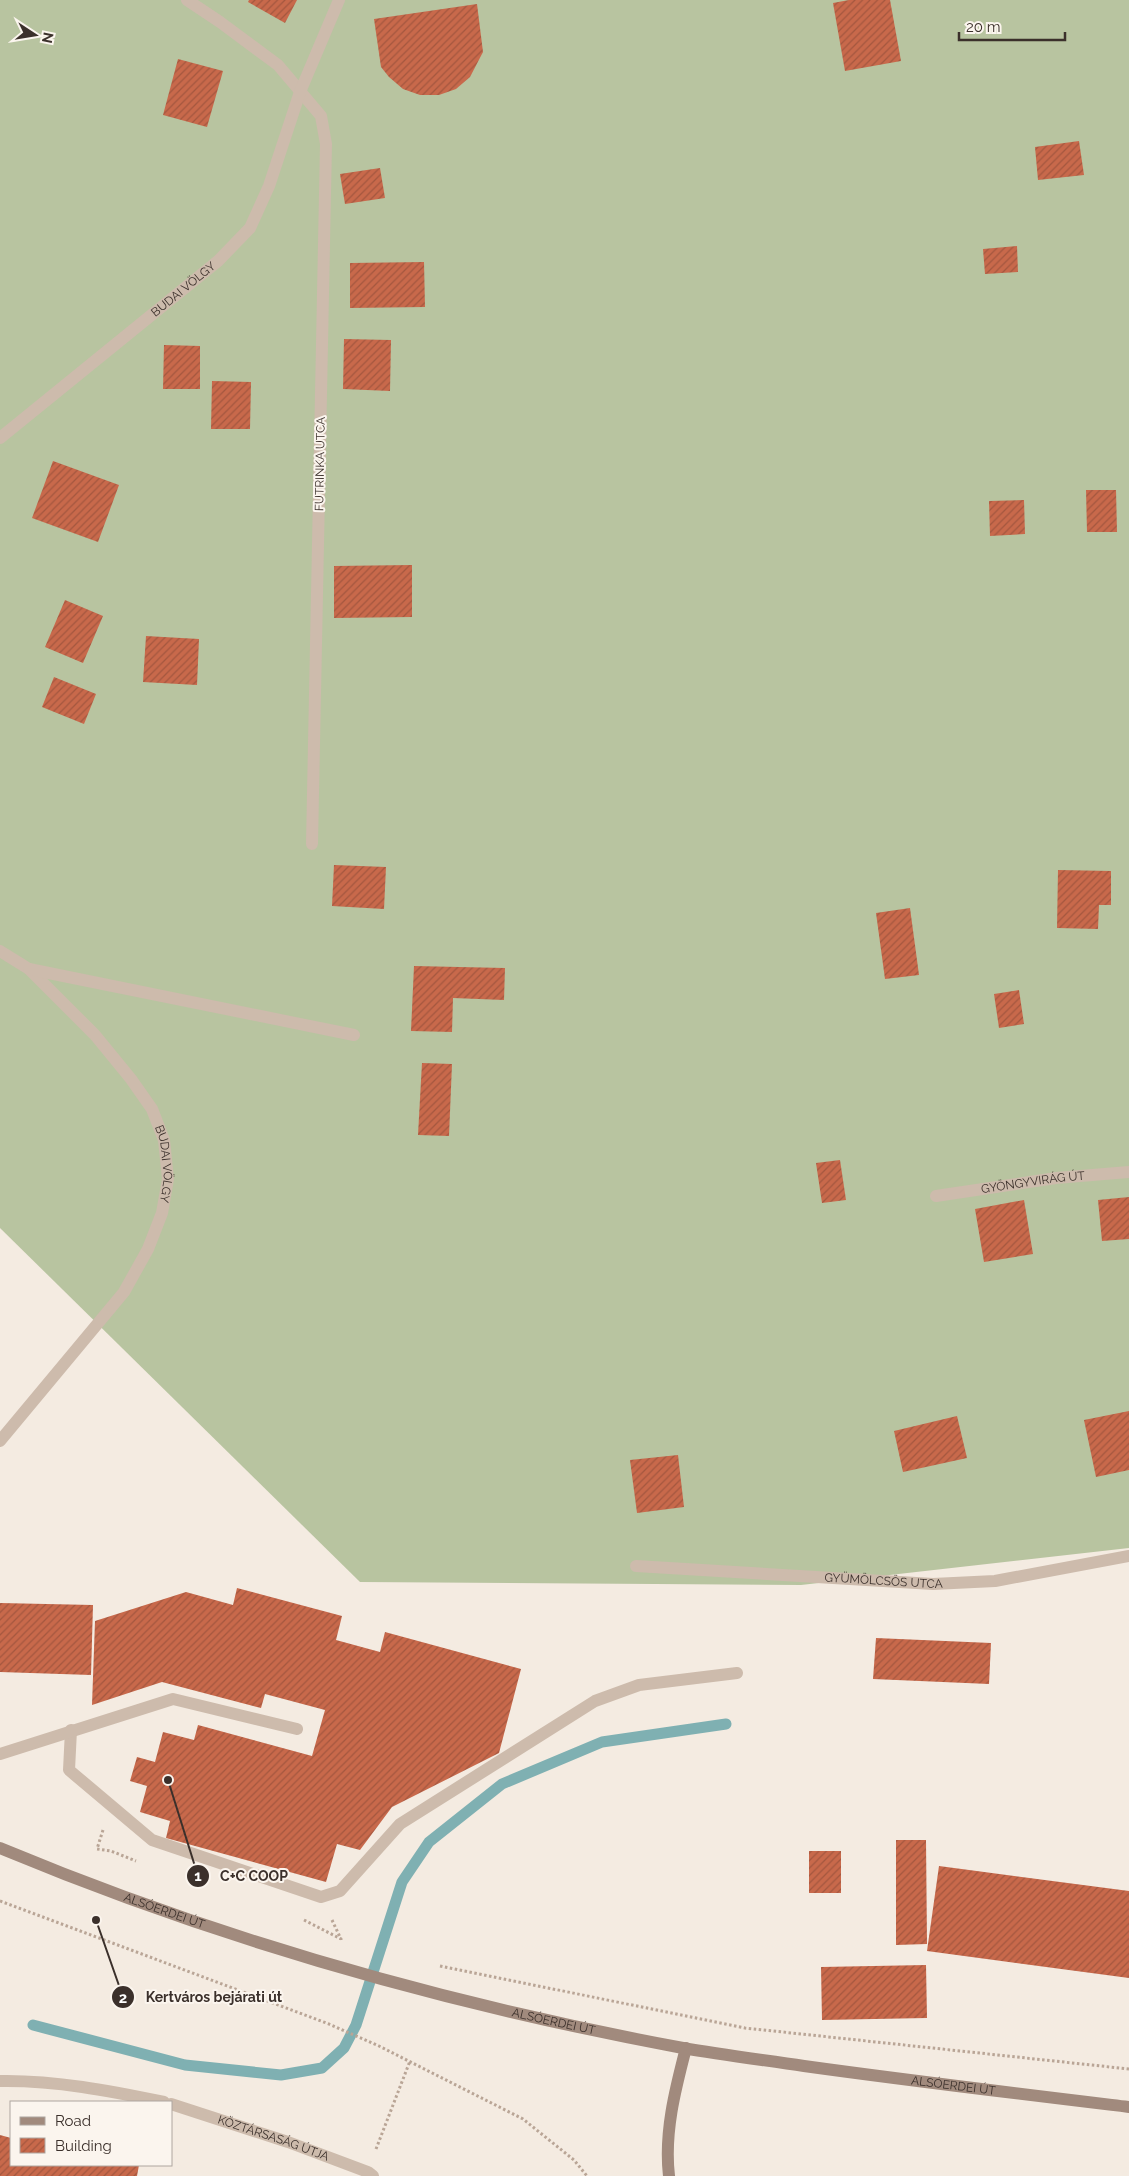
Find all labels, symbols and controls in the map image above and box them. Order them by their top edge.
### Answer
north arrow [10,10,60,60]
scale bar [959,10,1065,42]
text: 20 m [966,18,1001,36]
text: N [39,31,57,45]
street label: BUDAI VÖLGY [148,259,218,319]
street label: FUTRINKA UTCA [312,417,328,511]
street label: BUDAI VÖLGY [152,1123,175,1204]
street label: GYÖNGYVIRÁG ÚT [980,1169,1086,1196]
street label: GYÜMÖLCSÖS UTCA [824,1570,943,1591]
callout: C+C COOP [186,1862,298,1891]
text: 1 [194,1867,202,1885]
text: C+C COOP [220,1868,288,1884]
street label: ALSÓERDEI ÚT [122,1890,207,1932]
callout: Kertváros bejárati út [111,1983,292,2012]
text: 2 [119,1989,127,2007]
text: Kertváros bejárati út [146,1989,283,2005]
street label: ALSÓERDEI ÚT [511,2005,597,2038]
street label: ALSÓERDEI ÚT [910,2073,997,2098]
legend [10,2101,172,2166]
text: Road [55,2112,91,2130]
street label: KÖZTÁRSASÁG ÚTJA [216,2113,331,2164]
text: Building [55,2137,112,2155]

